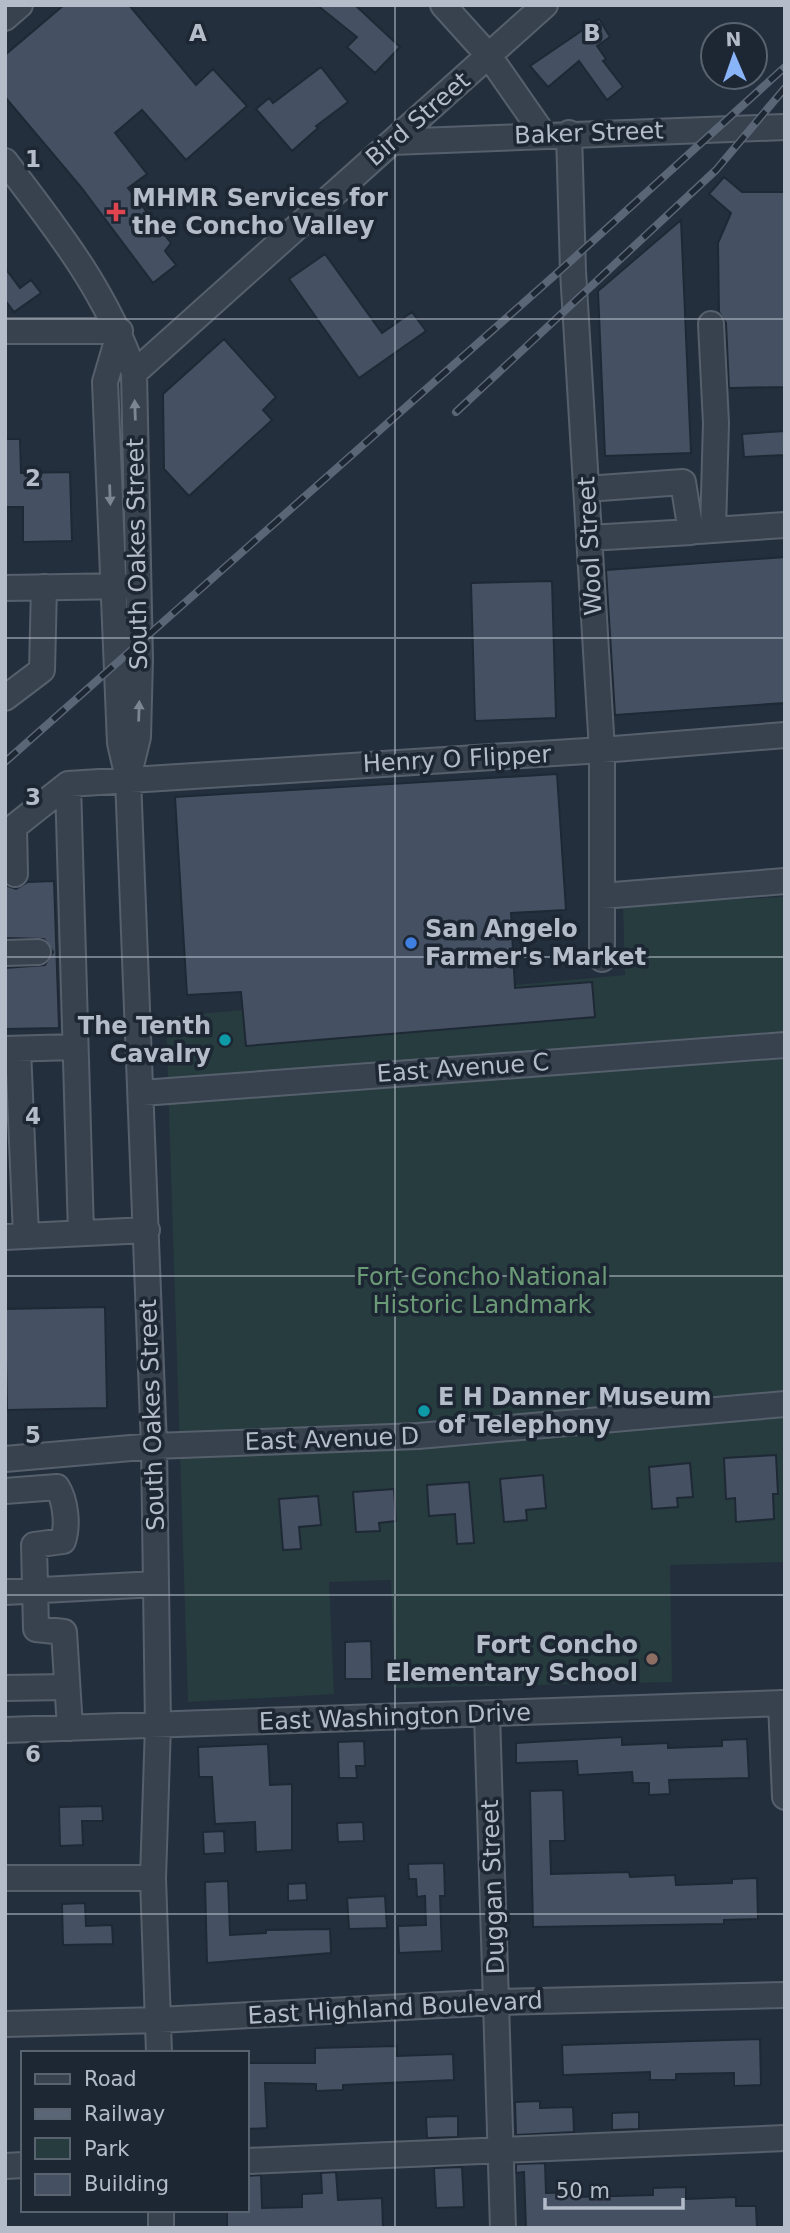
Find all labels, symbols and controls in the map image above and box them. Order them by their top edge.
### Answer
text: A [189,20,207,46]
text: B [583,20,601,46]
north arrow [699,21,769,91]
text: N [725,28,742,50]
street label: Bird Street [360,66,476,172]
street label: Baker Street [514,116,664,150]
text: 1 [25,146,41,172]
place label: MHMR Services for the Concho Valley [132,184,388,240]
marker: MHMR Services for the Concho Valley [106,202,126,222]
one-way arrow [129,399,140,421]
street label: South Oakes Street [121,438,153,670]
text: 2 [25,465,41,491]
street label: Wool Street [572,476,608,616]
one-way arrow [104,485,115,507]
one-way arrow [133,700,145,722]
street label: Henry O Flipper [362,740,552,778]
text: 3 [25,784,41,810]
place label: San Angelo Farmer's Market [425,915,646,971]
marker: San Angelo Farmer's Market [403,935,419,951]
place label: The Tenth Cavalry [78,1012,211,1068]
marker: The Tenth Cavalry [217,1032,233,1048]
street label: East Avenue C [376,1048,550,1088]
text: 4 [25,1103,41,1129]
park label: Fort Concho National Historic Landmark [356,1263,608,1319]
street label: South Oakes Street [134,1299,170,1531]
place label: E H Danner Museum of Telephony [438,1383,712,1439]
marker: E H Danner Museum of Telephony [416,1403,432,1419]
text: 5 [25,1422,41,1448]
street label: East Avenue D [244,1422,420,1456]
place label: Fort Concho Elementary School [385,1631,638,1687]
marker: Fort Concho Elementary School [644,1651,660,1667]
street label: East Washington Drive [259,1698,531,1736]
text: 6 [25,1741,41,1767]
street label: Duggan Street [476,1799,510,1975]
street label: East Highland Boulevard [247,1986,543,2030]
legend [21,2051,248,2212]
text: Road [84,2067,137,2091]
text: Railway [84,2102,165,2126]
text: Park [84,2137,130,2161]
scale bar [545,2166,683,2210]
text: Building [84,2172,169,2196]
text: 50 m [556,2179,610,2203]

